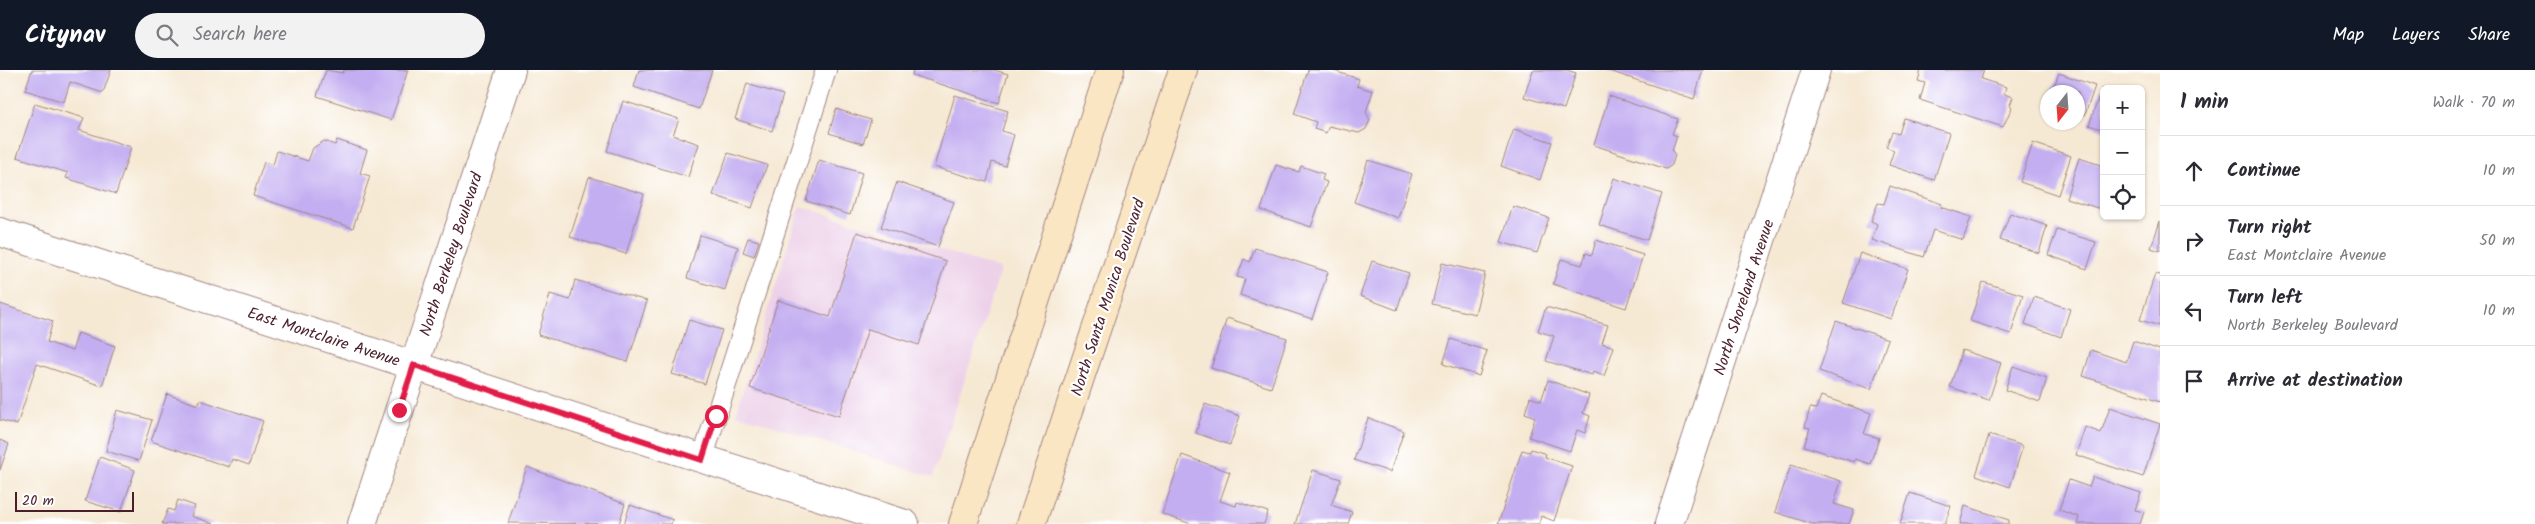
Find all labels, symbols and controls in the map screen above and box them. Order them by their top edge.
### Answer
search box [135,13,485,58]
text: Citynav [25,16,105,55]
text: Search here [193,20,287,50]
icon: search [153,21,181,49]
text: Map [2333,21,2364,50]
text: Layers [2392,21,2440,50]
text: Share [2468,21,2510,50]
north arrow [2040,85,2085,130]
map controls [2100,85,2145,220]
button: + [2100,85,2145,130]
text: 1 min [2180,86,2229,119]
text: Walk · 70 m [2432,90,2515,115]
button: − [2100,130,2145,175]
text: Continue [2227,156,2300,186]
icon: ahead [2180,157,2208,185]
text: 10 m [2483,158,2515,183]
street label: North Berkeley Boulevard [413,168,490,340]
button: locate [2100,175,2145,220]
street label: North Santa Monica Boulevard [1065,195,1152,399]
text: Turn right [2227,213,2312,243]
street label: North Shoreland Avenue [1707,216,1781,379]
icon: right [2180,227,2208,255]
text: 50 m [2479,228,2515,253]
text: East Montclaire Avenue [2227,243,2386,268]
text: Turn left [2227,283,2302,313]
icon: left [2180,297,2208,325]
text: 10 m [2483,298,2515,323]
street label: East Montclaire Avenue [244,301,403,374]
text: North Berkeley Boulevard [2227,313,2398,338]
text: Arrive at destination [2227,366,2403,396]
icon: arrive [2180,367,2208,395]
route end [388,399,411,422]
route start [705,405,728,428]
scale bar [15,489,134,512]
text: 20 m [22,490,54,512]

